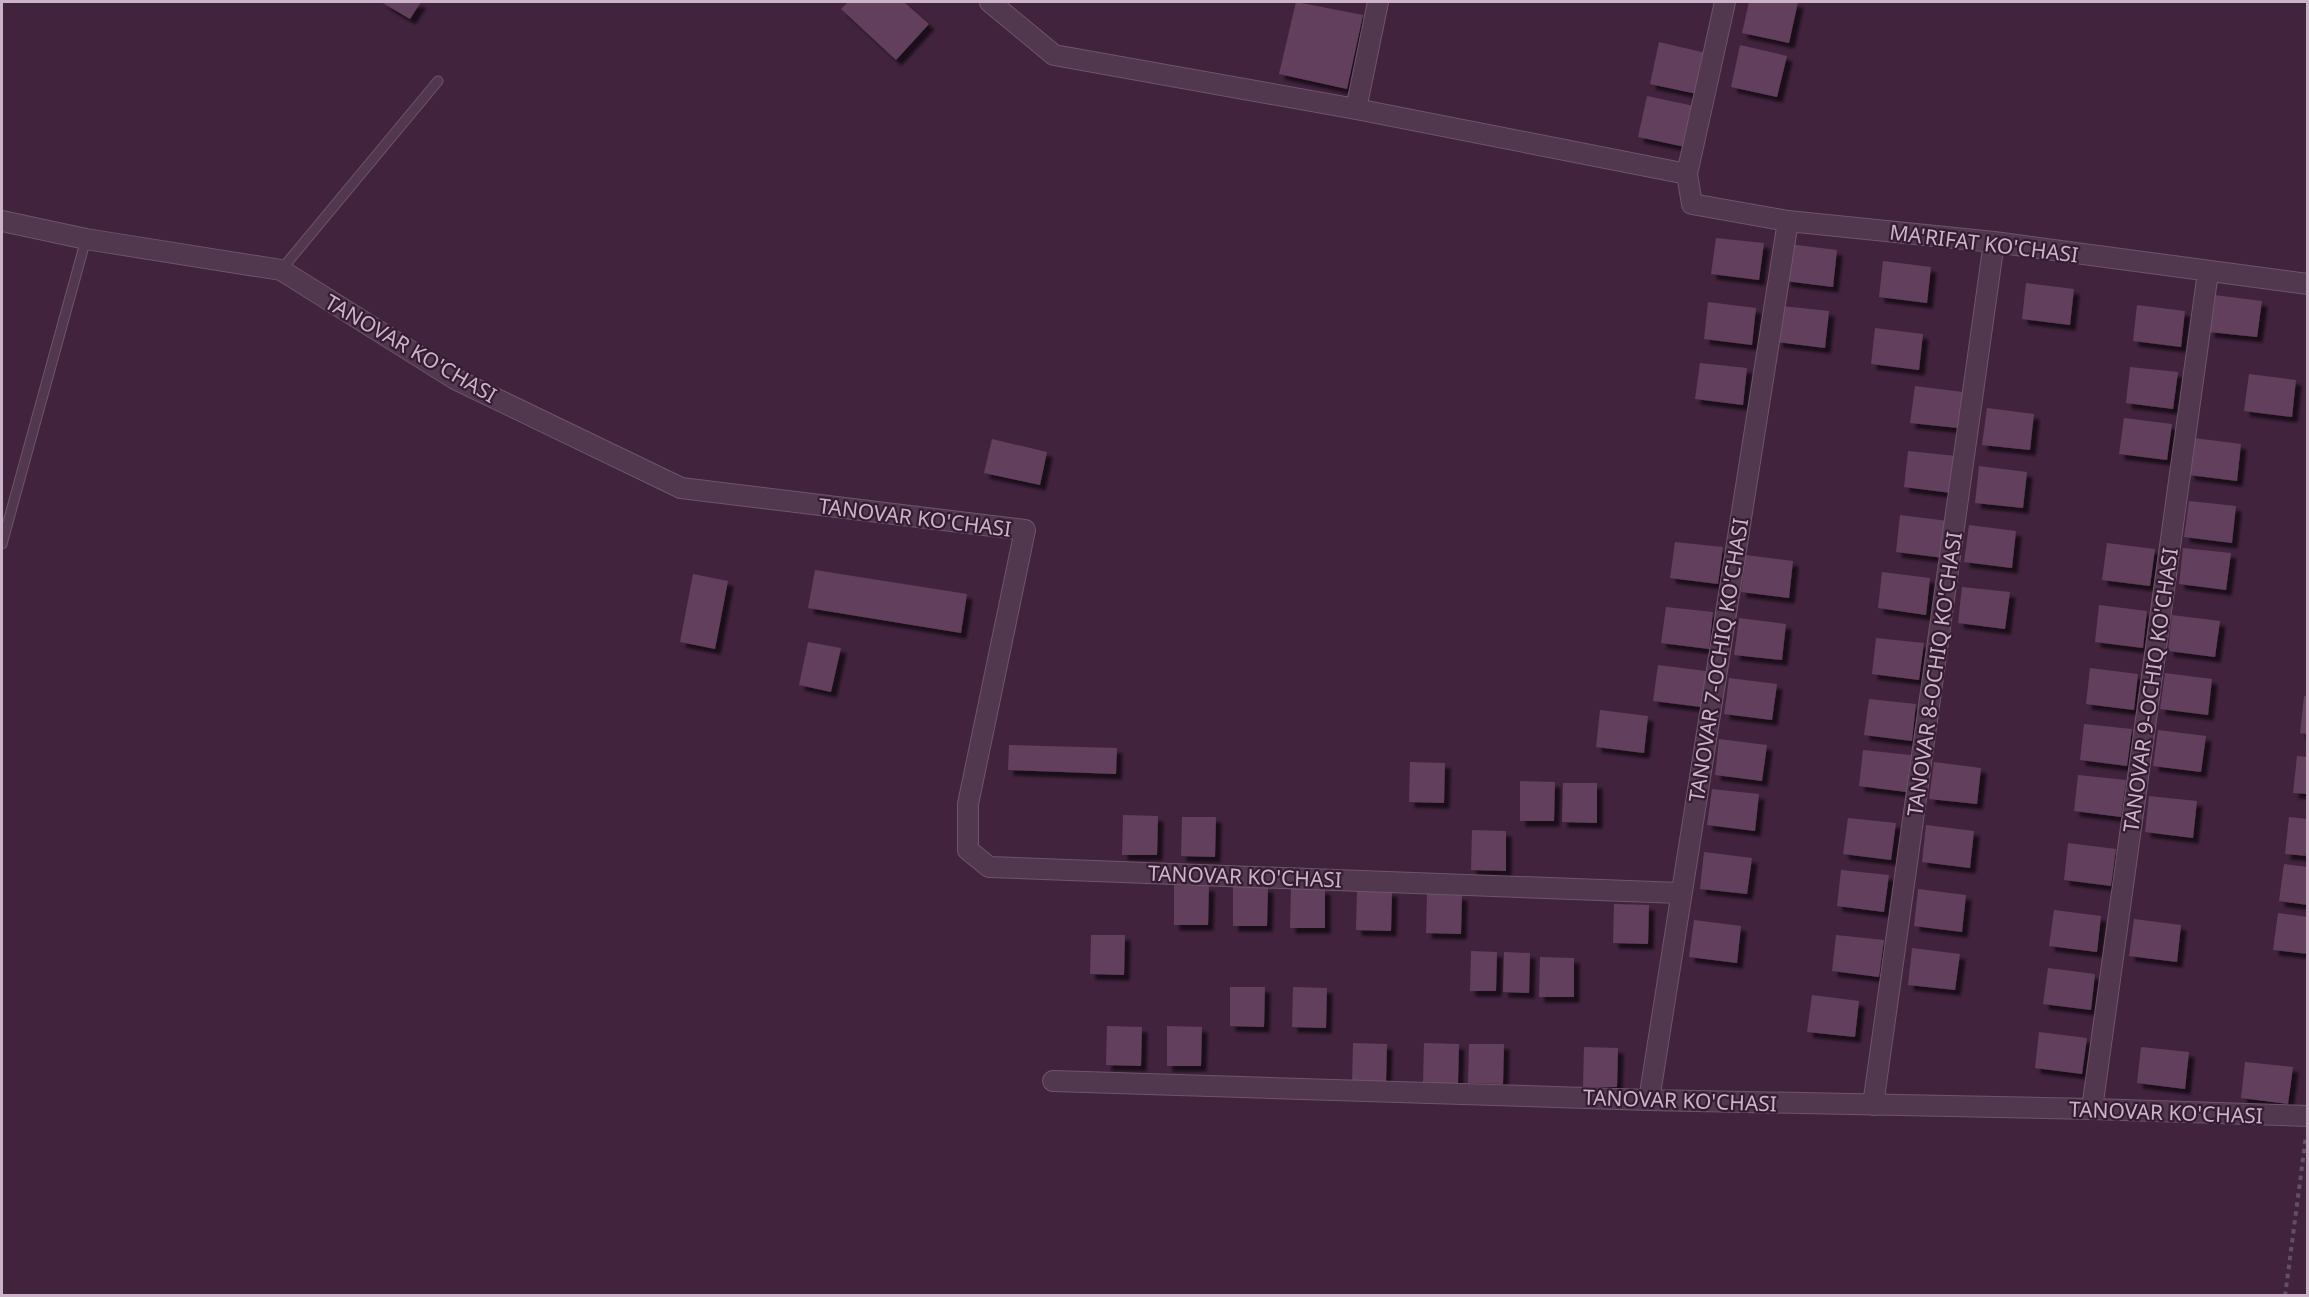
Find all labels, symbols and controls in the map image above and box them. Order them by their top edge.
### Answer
street label: MA'RIFAT KO'CHASI [1888,218,2080,268]
street label: TANOVAR KO'CHASI [320,287,502,409]
street label: TANOVAR KO'CHASI [817,491,1013,543]
street label: TANOVAR 7-OCHIQ KO'CHASI [1682,516,1754,804]
street label: TANOVAR 8-OCHIQ KO'CHASI [1900,530,1968,818]
street label: TANOVAR 9-OCHIQ KO'CHASI [2116,546,2184,834]
street label: TANOVAR KO'CHASI [1148,859,1342,893]
street label: TANOVAR KO'CHASI [1583,1083,1777,1117]
street label: TANOVAR KO'CHASI [2069,1095,2263,1129]

